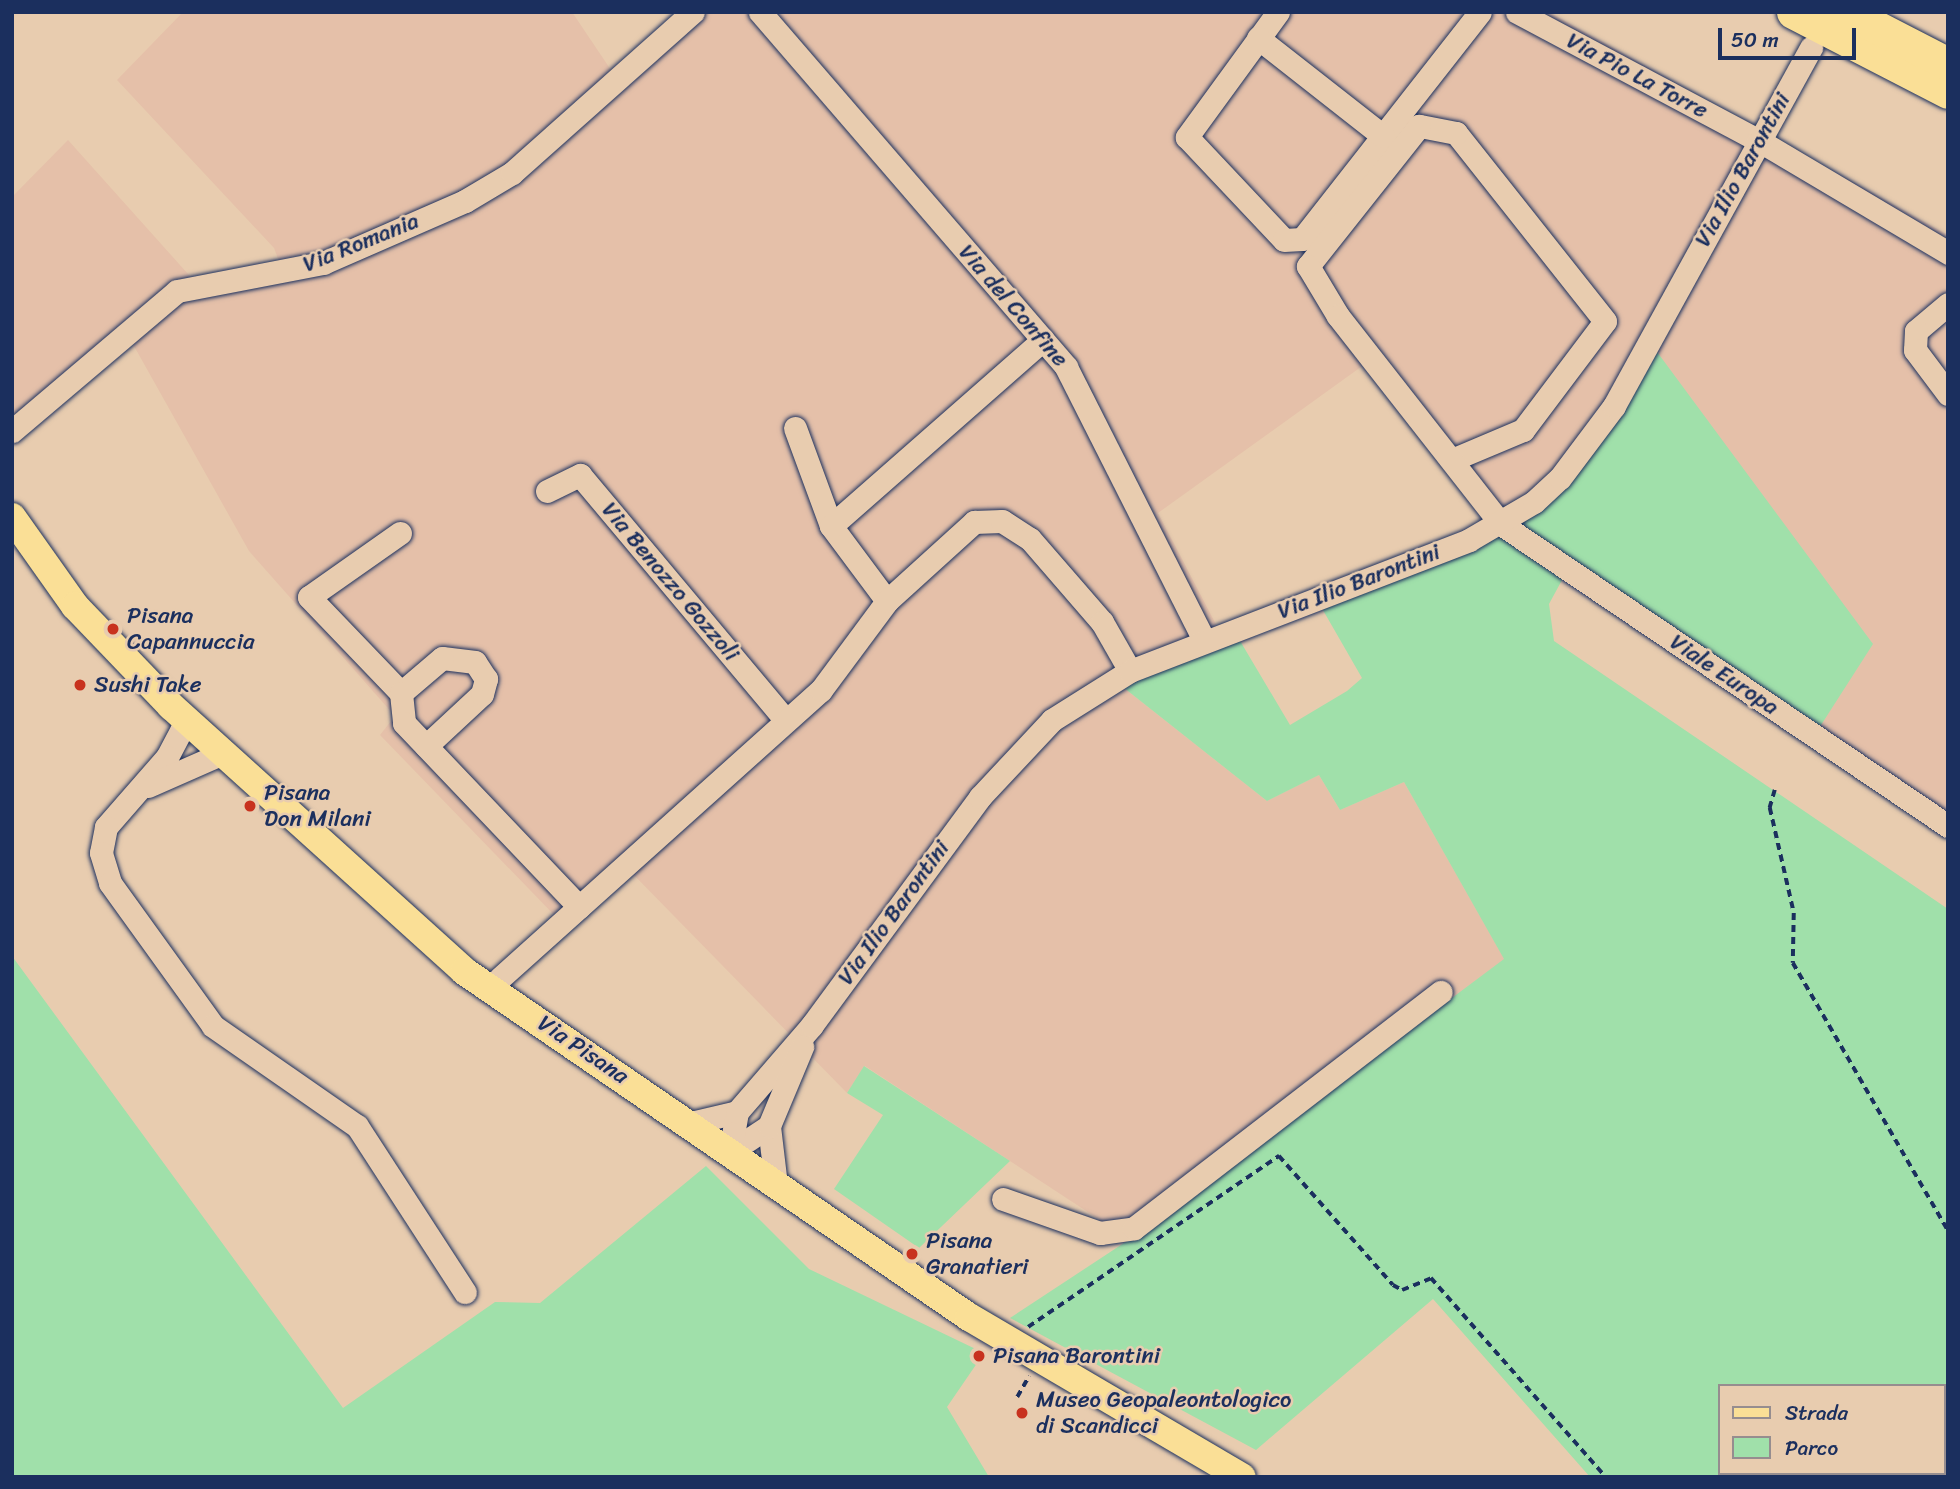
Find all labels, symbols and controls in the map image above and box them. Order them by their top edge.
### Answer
scale bar [1722,14,1860,58]
text: 50 m [1731,21,1779,59]
street label: Via Pio La Torre [1561,27,1713,125]
street label: Via Ilio Barontini [1689,88,1797,252]
street label: Via Romania [299,207,423,279]
street label: Via del Confine [952,239,1074,373]
street label: Via Benozzo Gozzoli [595,497,745,667]
street label: Via Ilio Barontini [1274,538,1444,626]
place label: Pisana Capannuccia [127,602,255,656]
marker: Pisana Capannuccia [105,621,121,637]
street label: Viale Europa [1664,629,1784,721]
place label: Sushi Take [94,671,202,699]
marker: Sushi Take [72,677,88,693]
place label: Pisana Don Milani [264,779,370,833]
marker: Pisana Don Milani [242,798,258,814]
street label: Via Ilio Barontini [833,836,955,990]
street label: Via Pisana [532,1010,634,1090]
place label: Pisana Granatieri [926,1227,1028,1281]
marker: Pisana Granatieri [904,1246,920,1262]
place label: Pisana Barontini [993,1342,1159,1370]
marker: Pisana Barontini [971,1348,987,1364]
legend [1718,1384,1946,1475]
place label: Museo Geopaleontologico di Scandicci [1036,1386,1291,1440]
text: Strada [1785,1394,1848,1432]
marker: Museo Geopaleontologico di Scandicci [1014,1405,1030,1421]
text: Parco [1785,1429,1838,1467]

